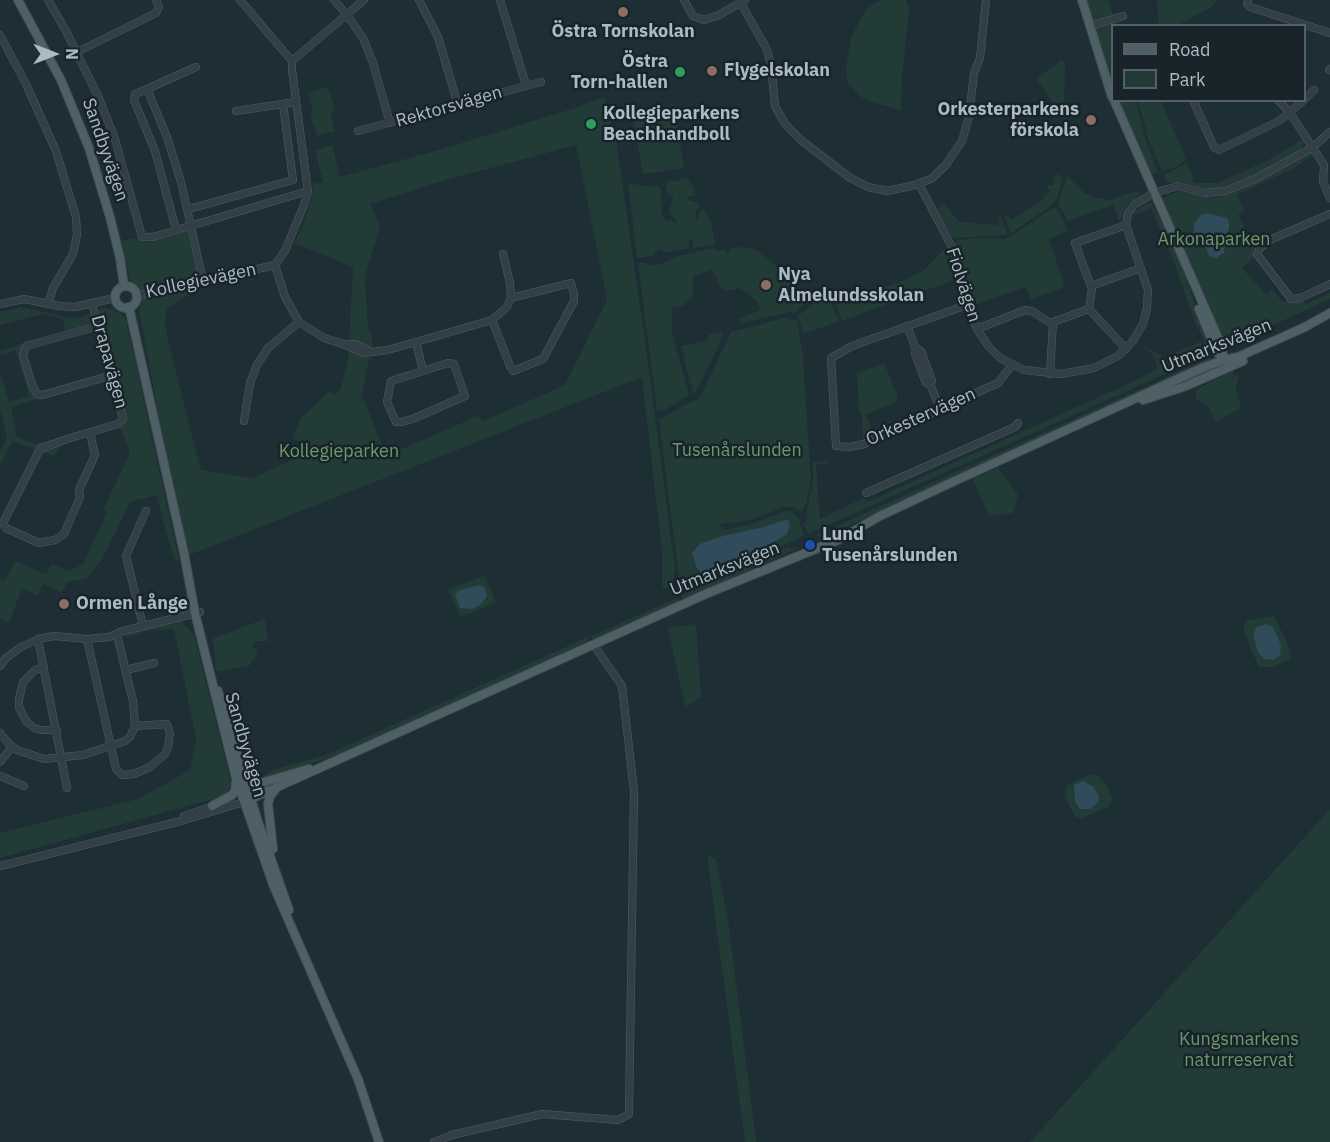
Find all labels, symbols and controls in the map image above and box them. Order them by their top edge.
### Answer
marker: Östra Tornskolan [616,5,630,19]
place label: Östra Tornskolan [551,21,695,43]
north arrow [24,24,84,84]
legend [1111,24,1306,102]
text: Road [1169,38,1210,61]
text: N [62,48,82,60]
place label: Östra Torn-hallen [571,51,668,94]
place label: Flygelskolan [724,60,830,82]
marker: Flygelskolan [705,64,719,78]
marker: Östra Torn-hallen [673,65,687,79]
text: Park [1169,68,1205,91]
street label: Rektorsvägen [393,81,505,133]
street label: Sandbyvägen [77,95,133,205]
place label: Orkesterparkens förskola [937,99,1079,142]
place label: Kollegieparkens Beachhandboll [603,103,740,146]
marker: Orkesterparkens förskola [1084,113,1098,127]
marker: Kollegieparkens Beachhandboll [584,117,598,131]
park label: Arkonaparken [1157,229,1271,251]
street label: Fiolvägen [941,245,985,325]
street label: Kollegievägen [144,259,258,303]
place label: Nya Almelundsskolan [778,264,924,306]
marker: Nya Almelundsskolan [759,278,773,292]
street label: Drapavägen [86,313,132,411]
street label: Utmarksvägen [1159,314,1275,378]
street label: Orkestervägen [863,383,979,451]
park label: Tusenårslunden [672,440,802,462]
park label: Kollegieparken [279,441,399,463]
place label: Lund Tusenårslunden [822,524,958,566]
street label: Utmarksvägen [667,537,783,601]
marker: Lund Tusenårslunden [803,538,817,552]
place label: Ormen Långe [76,593,188,615]
marker: Ormen Långe [57,597,71,611]
street label: Sandbyvägen [220,690,270,800]
park label: Kungsmarkens naturreservat [1179,1029,1299,1072]

